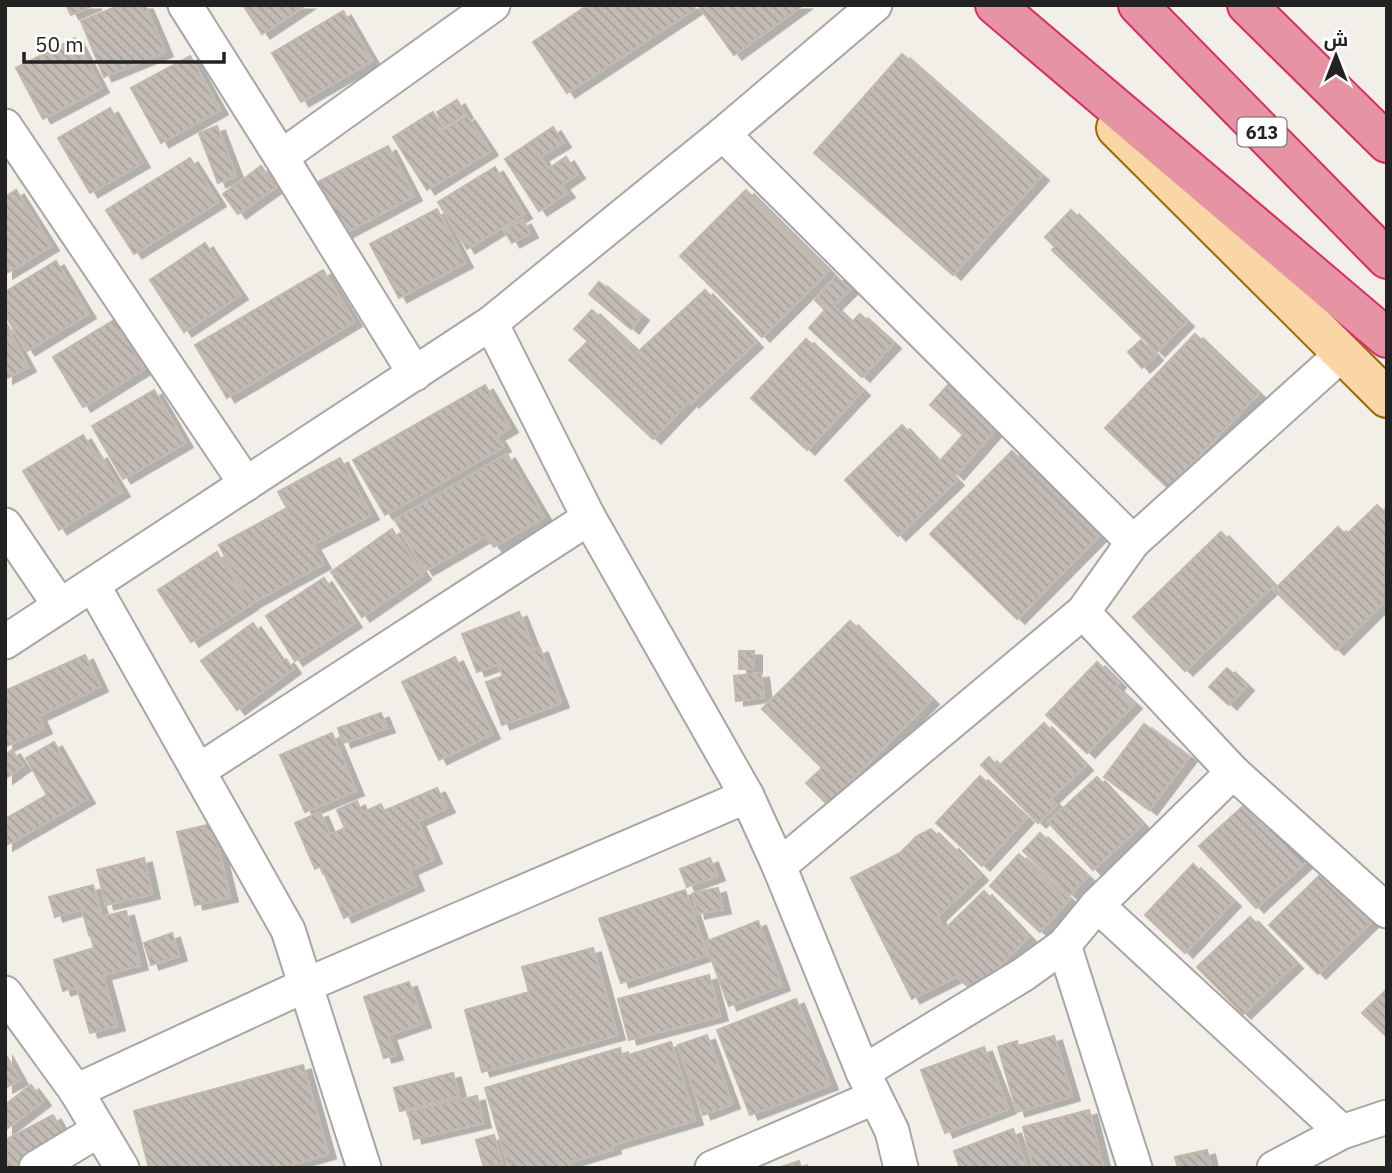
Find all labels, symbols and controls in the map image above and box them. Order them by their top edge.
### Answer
scale bar [24,21,224,65]
north arrow [1301,21,1371,91]
text: ش [1324,27,1348,51]
text: 50 m [35,30,84,58]
road number: 613 [1238,118,1286,146]

